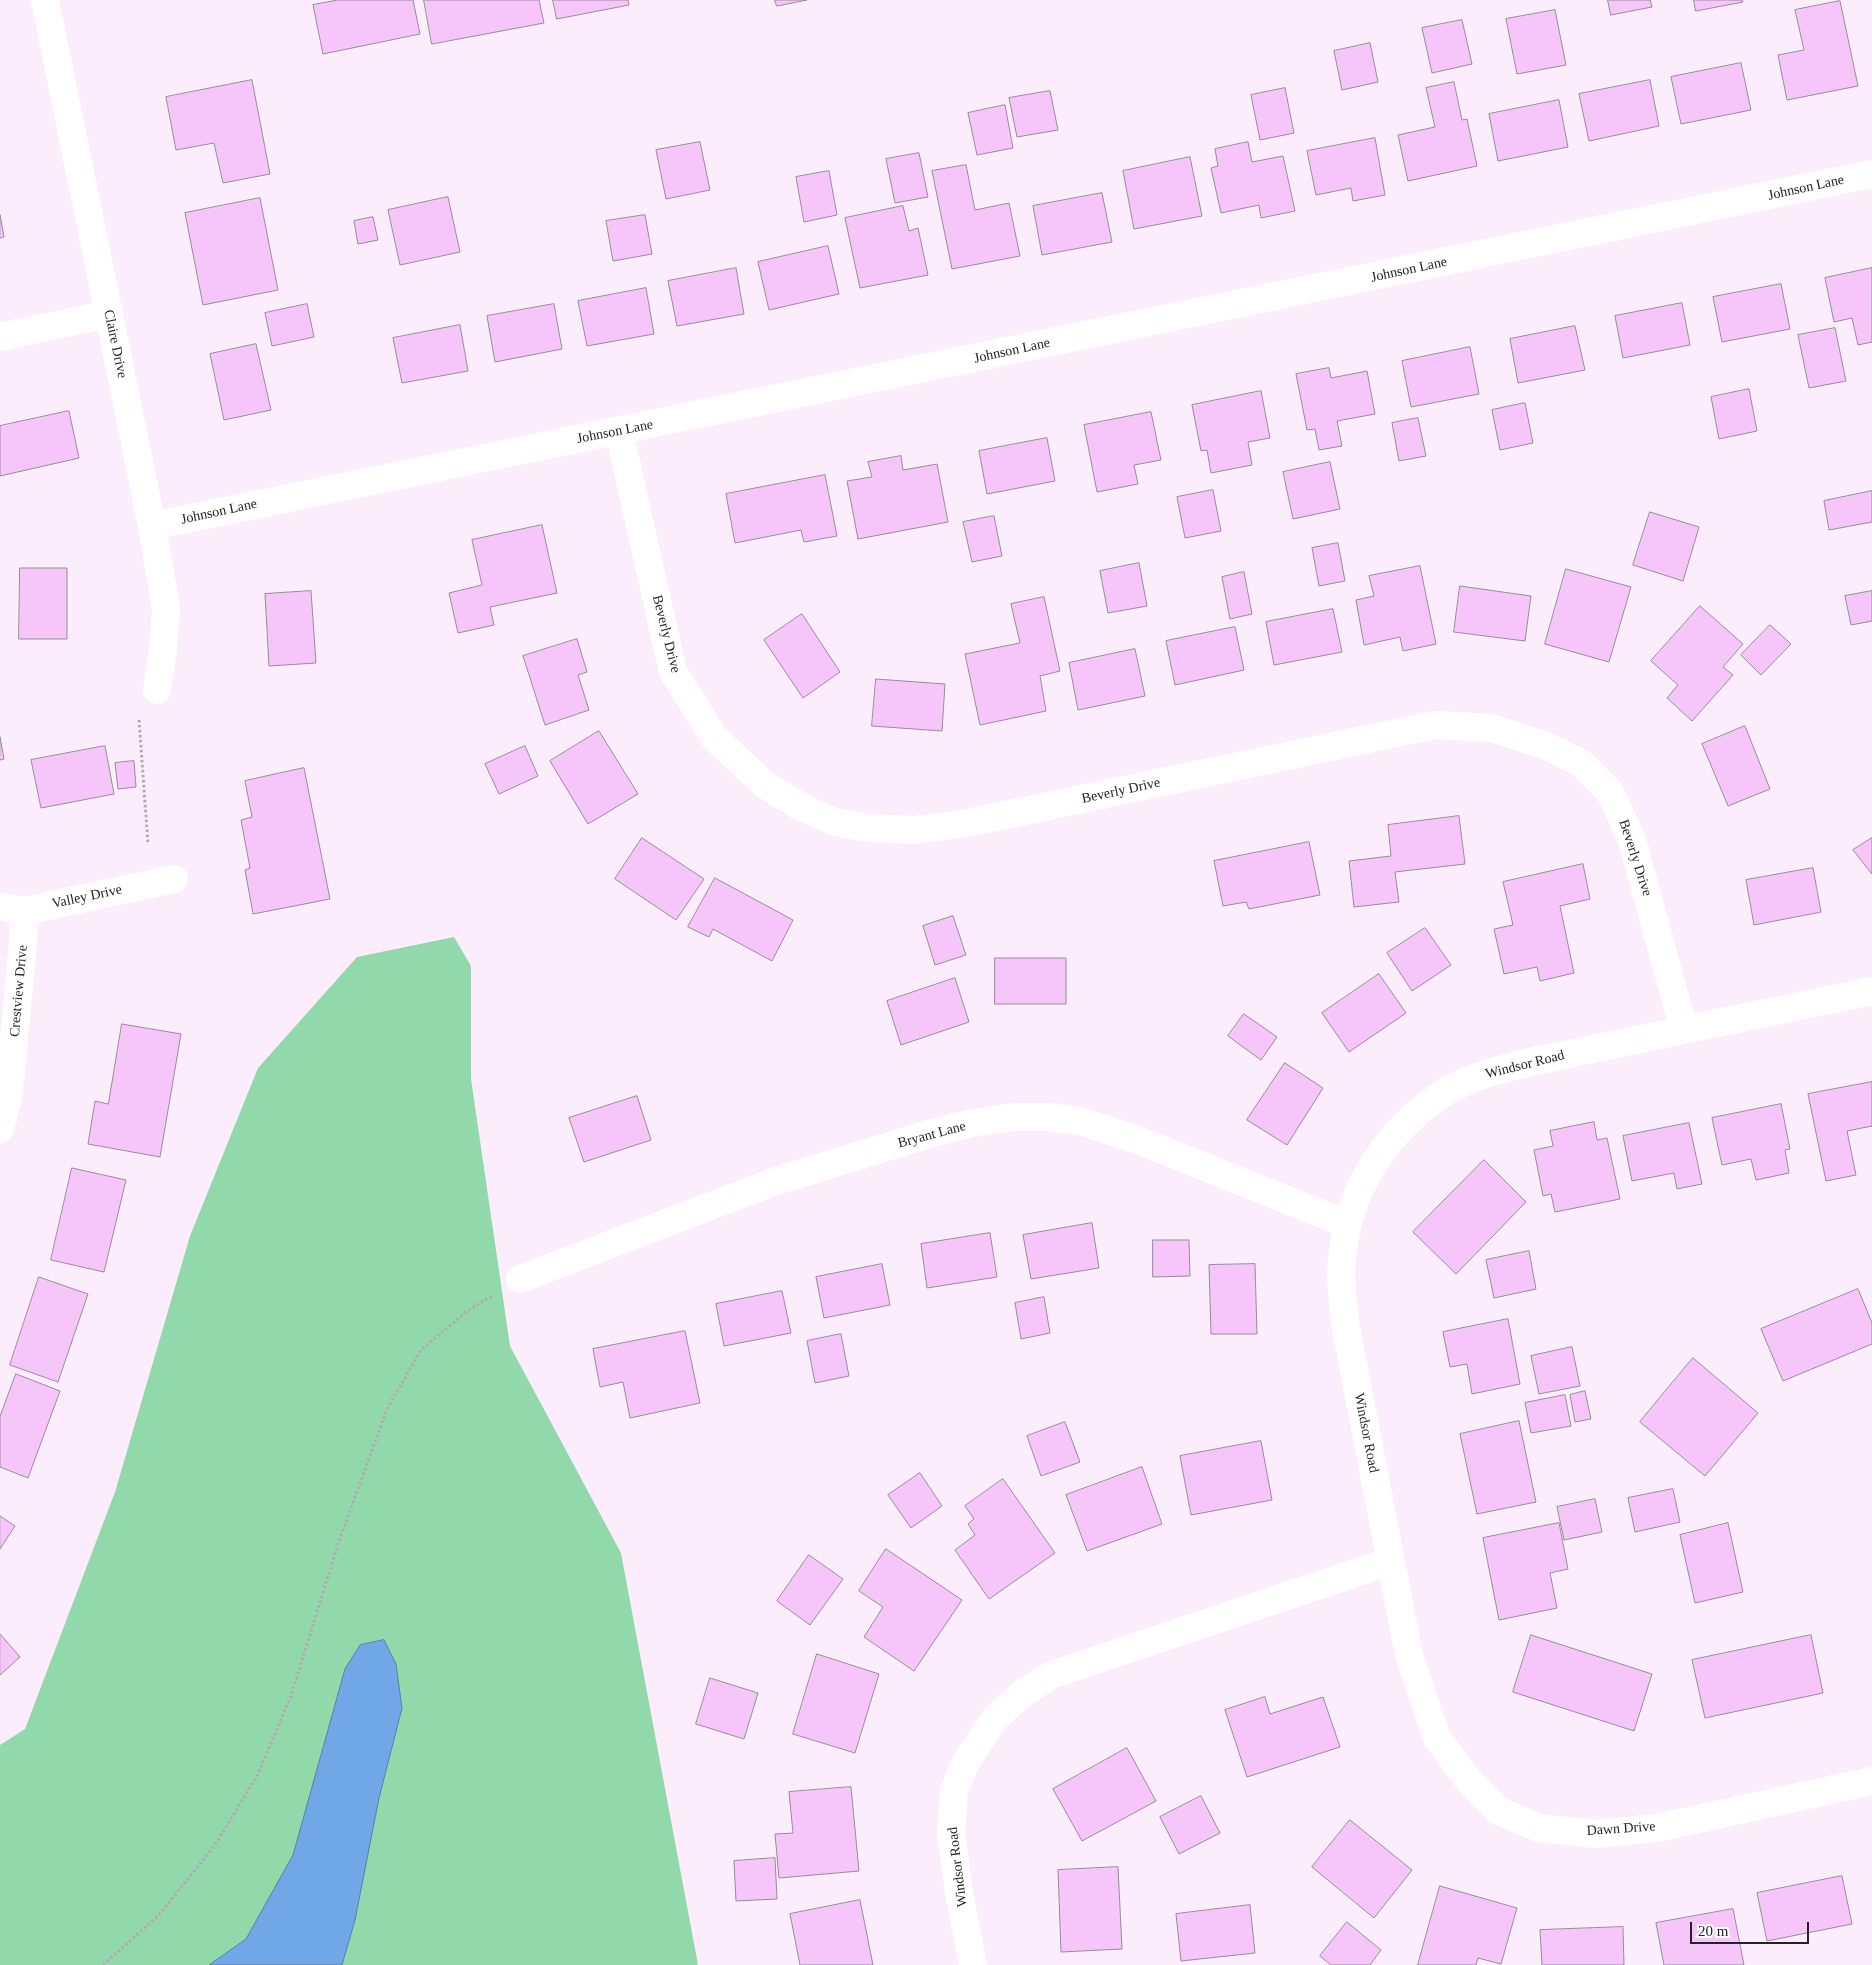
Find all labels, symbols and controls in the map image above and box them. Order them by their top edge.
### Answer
street label: Johnson Lane [1766,172,1846,204]
street label: Johnson Lane [1369,254,1449,286]
street label: Claire Drive [100,308,130,380]
street label: Johnson Lane [972,335,1052,367]
street label: Johnson Lane [575,416,655,448]
street label: Johnson Lane [179,496,259,528]
street label: Beverly Drive [648,593,684,675]
street label: Beverly Drive [1080,774,1162,808]
street label: Beverly Drive [1615,818,1655,898]
street label: Valley Drive [50,881,124,913]
street label: Crestview Drive [7,944,31,1038]
street label: Windsor Road [1484,1047,1566,1083]
street label: Bryant Lane [896,1118,968,1152]
street label: Windsor Road [1350,1392,1382,1474]
street label: Dawn Drive [1586,1818,1656,1840]
street label: Windsor Road [945,1826,971,1908]
scale bar [1692,1912,1811,1944]
text: 20 m [1698,1923,1728,1939]

